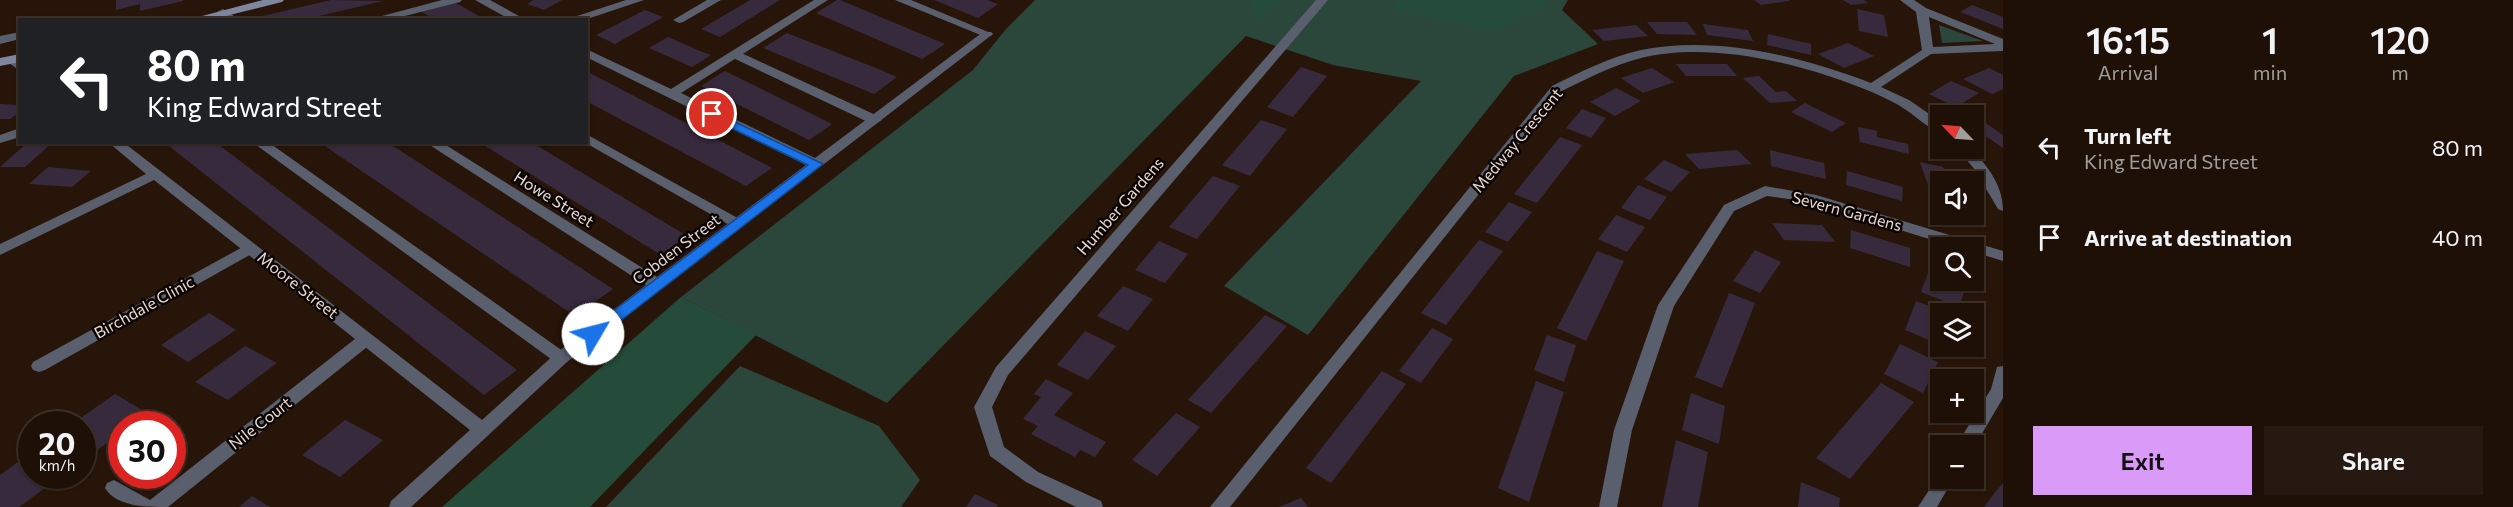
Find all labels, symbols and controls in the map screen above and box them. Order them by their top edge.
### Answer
text: 16:15 [2086,17,2170,61]
text: 1 [2262,17,2278,61]
text: 120 [2370,17,2430,61]
text: 80 m [147,38,246,90]
icon: left [48,42,126,120]
text: Arrival [2098,60,2158,84]
text: min [2253,60,2287,84]
text: m [2391,60,2409,84]
street label: Medway Crescent [1468,83,1566,196]
pin [686,88,737,139]
text: King Edward Street [147,90,382,123]
icon: arrive [695,97,728,130]
north arrow [1930,105,1984,159]
map controls [1930,105,1984,489]
text: Turn left [2084,122,2171,149]
icon: left [2033,131,2066,164]
text: 80 m [2432,134,2483,161]
text: King Edward Street [2084,149,2258,173]
street label: Humber Gardens [1072,153,1167,258]
street label: Howe Street [511,167,598,231]
button: sound [1930,171,1984,225]
street label: Severn Gardens [1790,187,1904,234]
street label: Cobden Street [628,209,724,288]
icon: arrive [2033,221,2066,254]
text: Arrive at destination [2084,224,2292,251]
text: 40 m [2432,224,2483,251]
button: search [1930,237,1984,291]
street label: Moore Street [254,247,343,322]
street label: Birchdale Clinic [91,271,197,342]
position arrow [561,302,625,366]
button: layers [1930,303,1984,357]
button: + [1930,369,1984,423]
street label: Nile Court [225,392,295,453]
speed limit sign: 30 [108,411,186,489]
text: 20 [39,424,75,461]
button: Exit [2033,426,2252,495]
button: Share [2264,426,2483,495]
button: − [1930,435,1984,489]
text: km/h [39,456,75,474]

